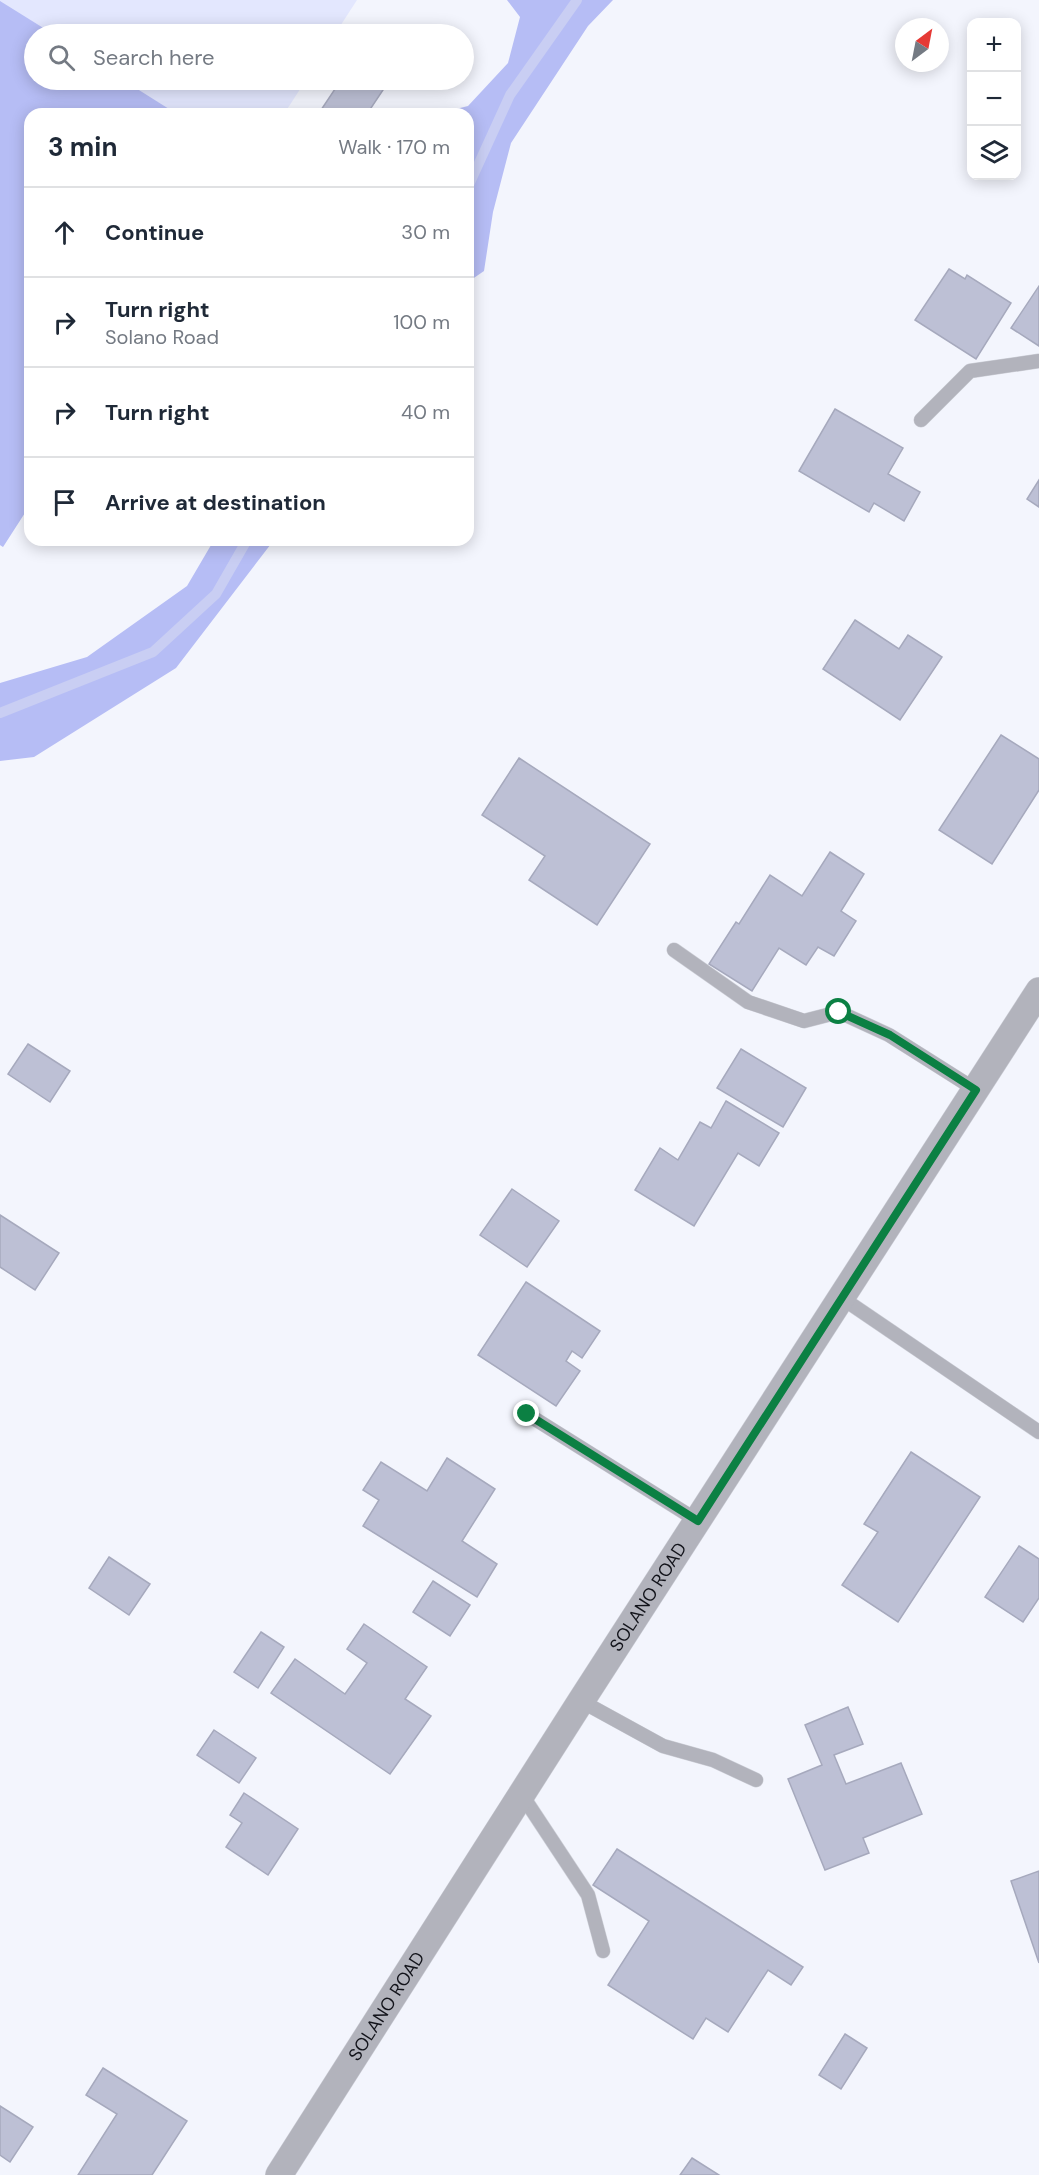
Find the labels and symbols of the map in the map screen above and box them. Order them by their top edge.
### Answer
north arrow [895,18,949,72]
route start [825,998,851,1024]
route end [513,1400,539,1426]
street label: SOLANO ROAD [604,1538,692,1656]
street label: SOLANO ROAD [343,1947,430,2066]

